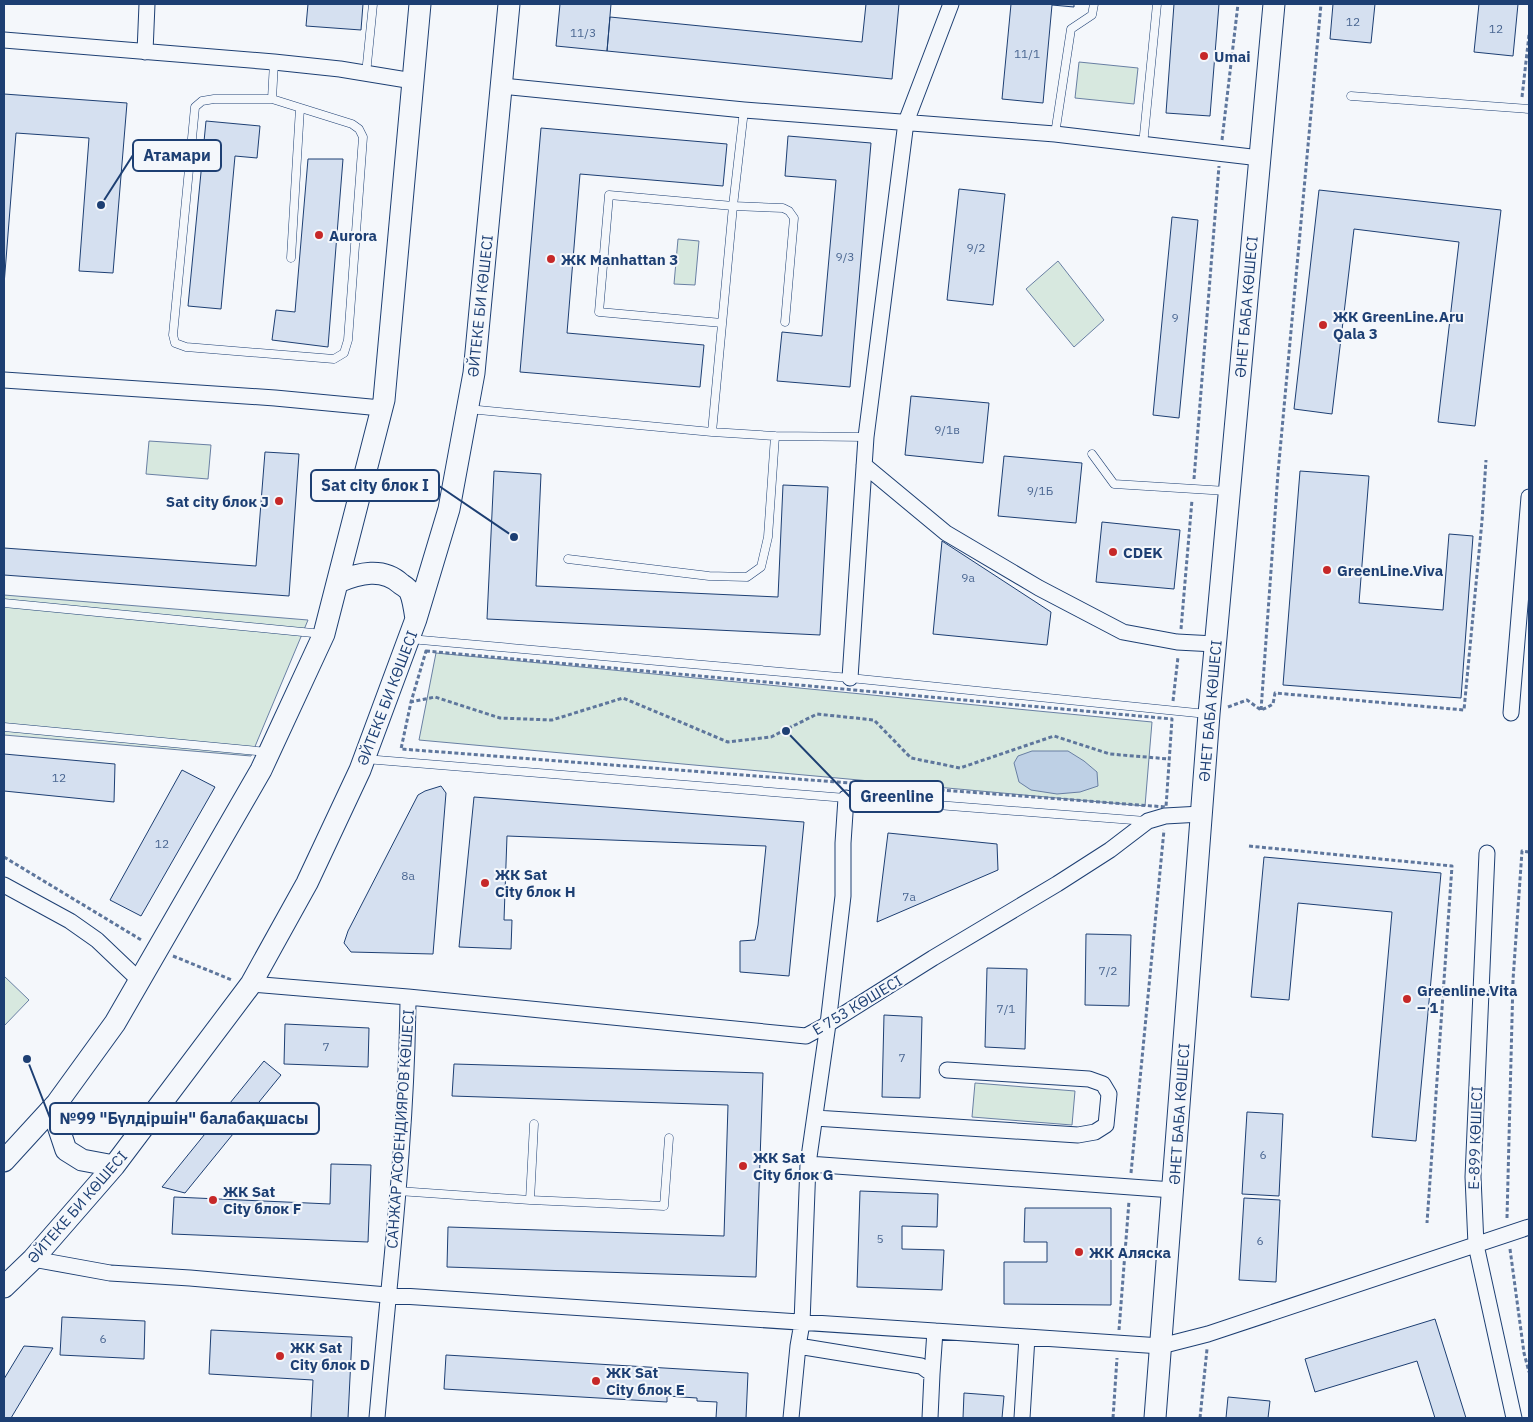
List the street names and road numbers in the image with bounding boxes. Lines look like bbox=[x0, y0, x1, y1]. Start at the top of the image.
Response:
street label: ӘЙТЕКЕ БИ КӨШЕСІ bbox=[463, 234, 497, 378]
street label: ӘНЕТ БАБА КӨШЕСІ bbox=[1230, 235, 1262, 379]
street label: ӘЙТЕКЕ БИ КӨШЕСІ bbox=[353, 628, 421, 768]
street label: ӘНЕТ БАБА КӨШЕСІ bbox=[1194, 639, 1226, 783]
street label: Е 753 КӨШЕСІ bbox=[809, 971, 905, 1039]
street label: САНЖАР АСФЕНДИЯРОВ КӨШЕСІ bbox=[382, 1009, 418, 1249]
street label: ӘНЕТ БАБА КӨШЕСІ bbox=[1165, 1042, 1193, 1186]
street label: Е-899 КӨШЕСІ bbox=[1464, 1086, 1486, 1190]
street label: ӘЙТЕКЕ БИ КӨШЕСІ bbox=[23, 1147, 131, 1267]

